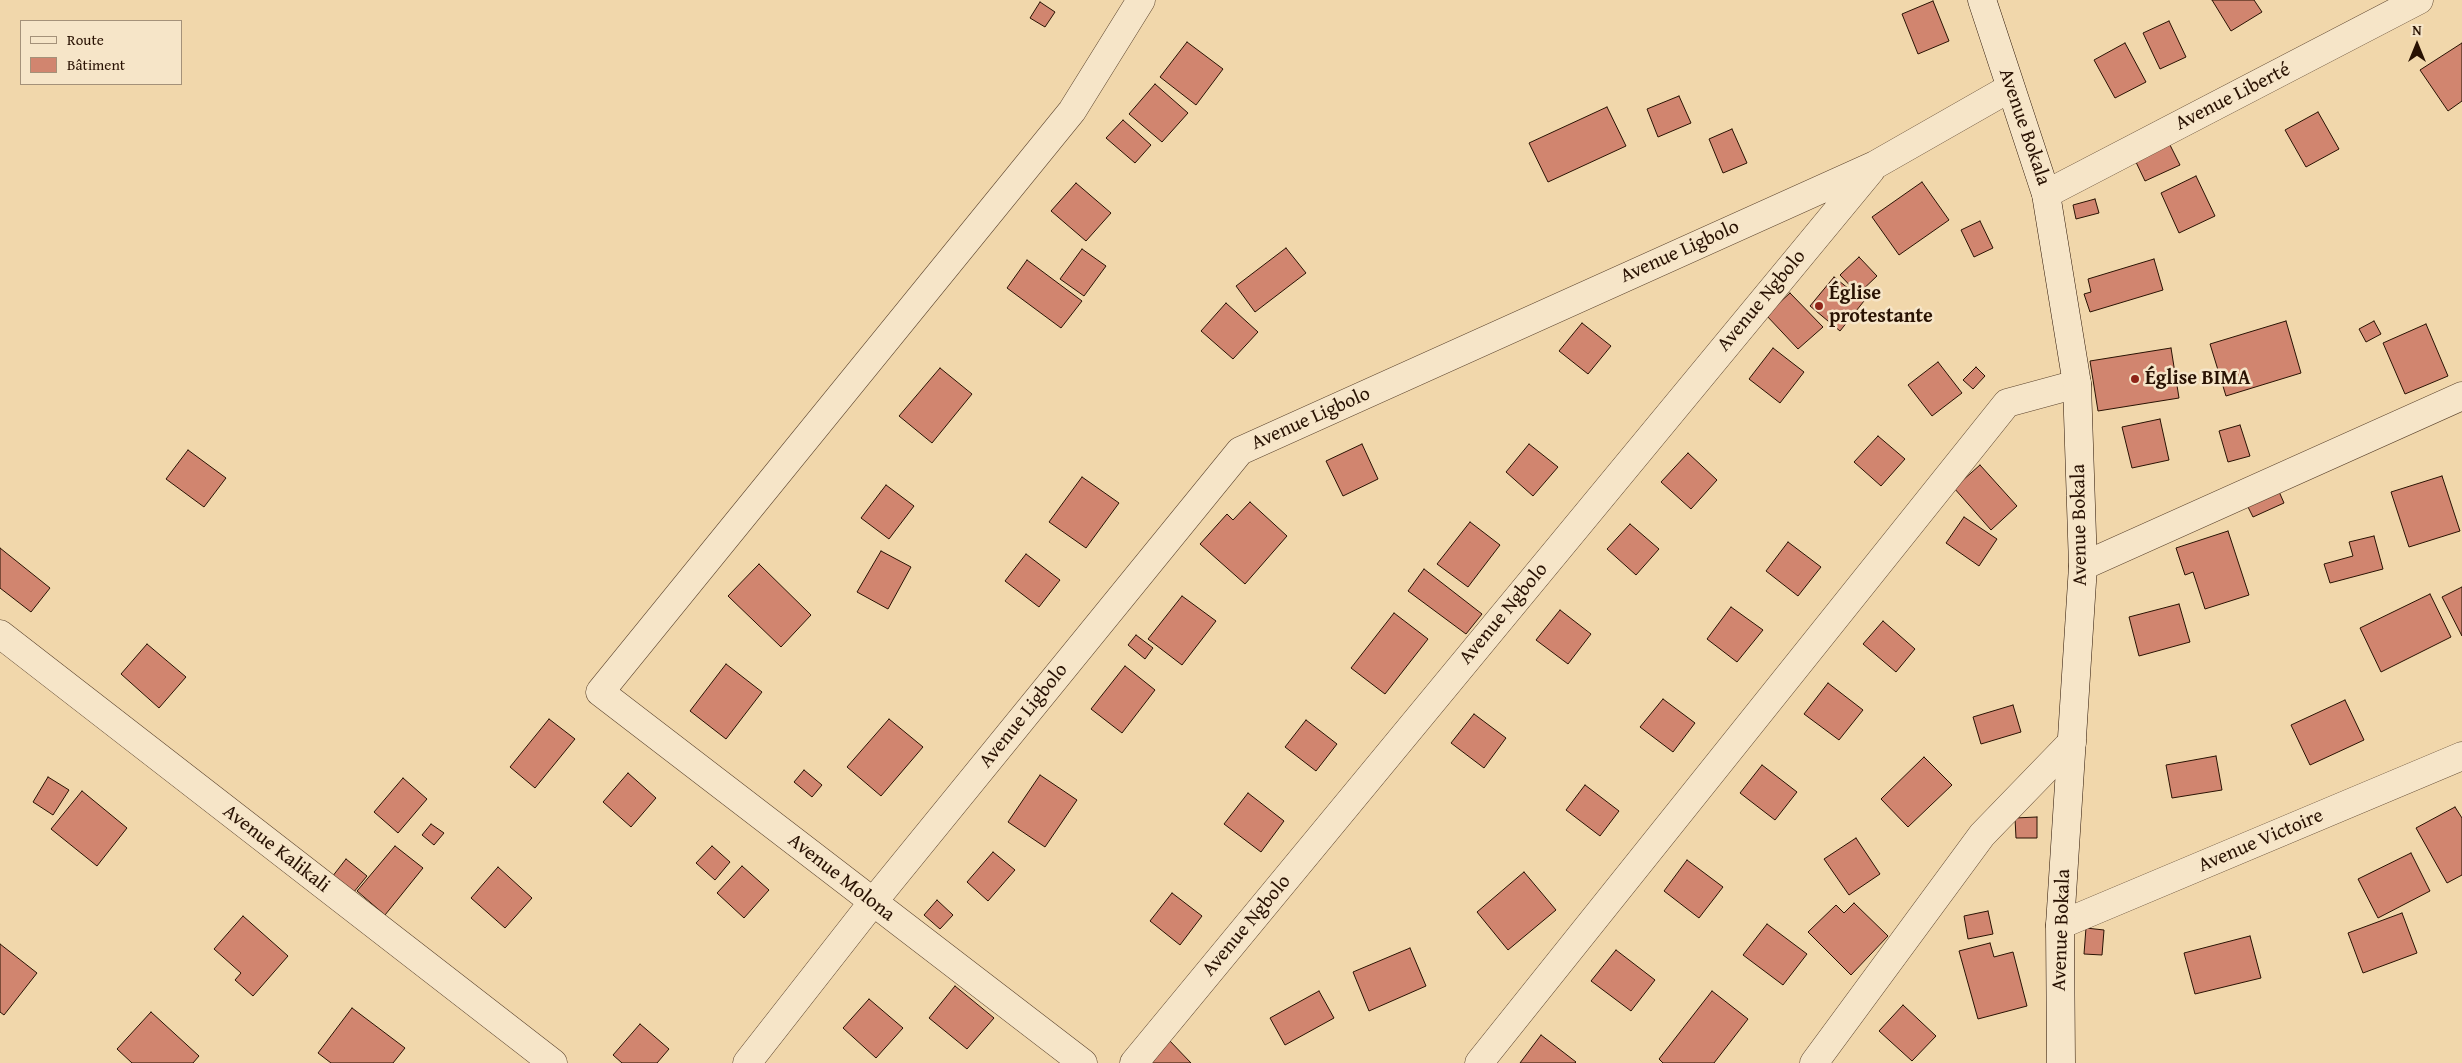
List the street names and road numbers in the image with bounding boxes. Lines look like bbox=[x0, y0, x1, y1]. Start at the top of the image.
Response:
street label: Avenue Liberté bbox=[2172, 58, 2294, 136]
street label: Avenue Bokala bbox=[1993, 65, 2055, 189]
street label: Avenue Ligbolo bbox=[1617, 215, 1743, 289]
street label: Avenue Ngbolo bbox=[1713, 245, 1811, 357]
street label: Avenue Ligbolo bbox=[1248, 382, 1374, 456]
street label: Avenue Bokala bbox=[2067, 464, 2093, 586]
street label: Avenue Ngbolo bbox=[1455, 558, 1553, 670]
street label: Avenue Ligbolo bbox=[975, 659, 1073, 773]
street label: Avenue Kalikali bbox=[218, 800, 334, 898]
street label: Avenue Victoire bbox=[2195, 804, 2327, 878]
street label: Avenue Molona bbox=[783, 829, 899, 927]
street label: Avenue Bokala bbox=[2048, 869, 2076, 991]
street label: Avenue Ngbolo bbox=[1198, 870, 1296, 982]

